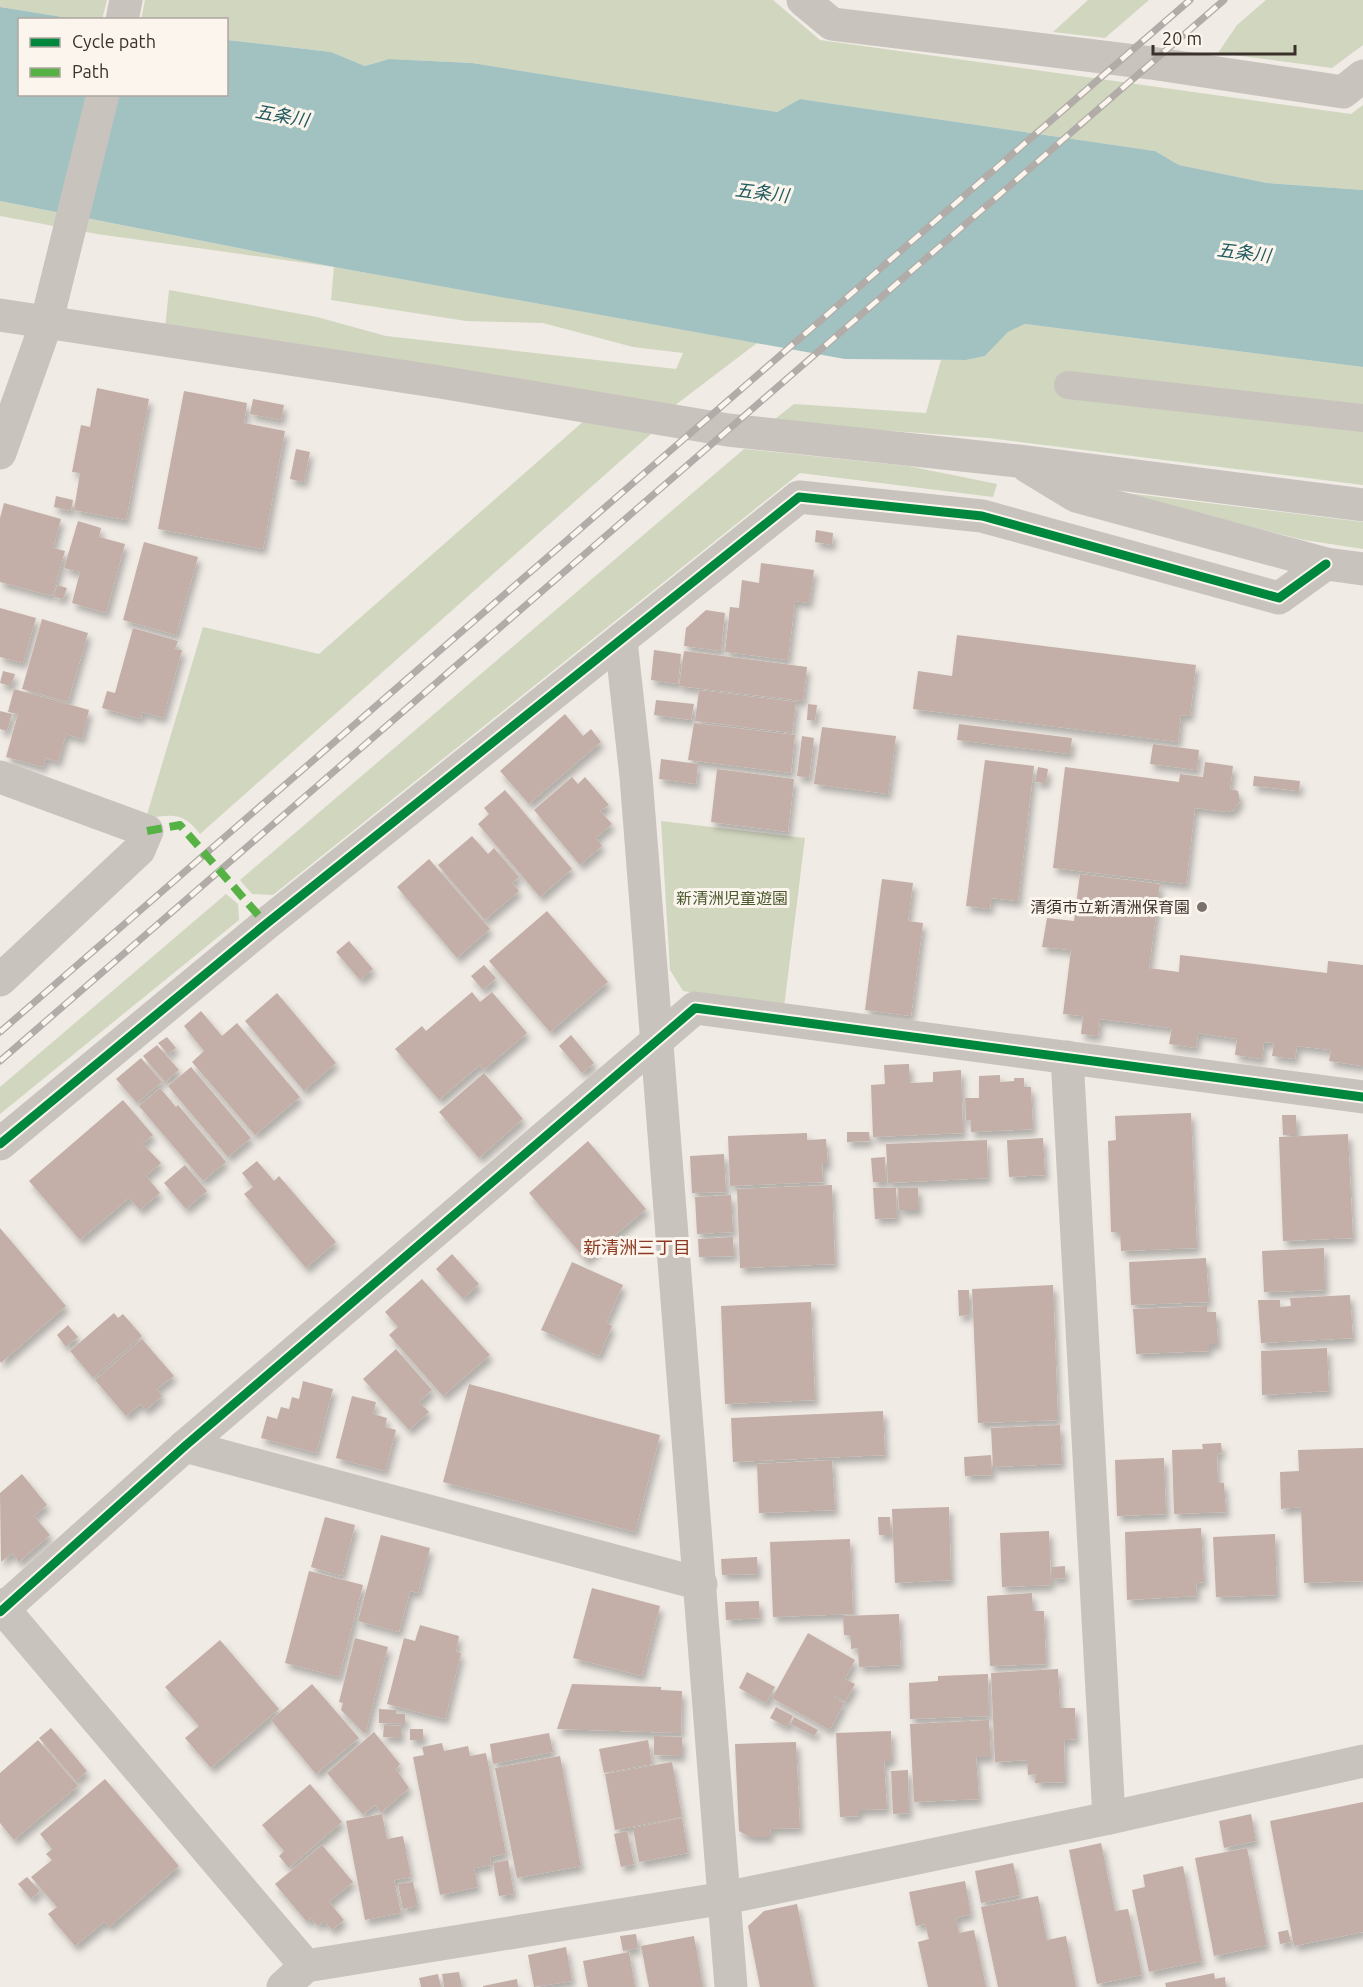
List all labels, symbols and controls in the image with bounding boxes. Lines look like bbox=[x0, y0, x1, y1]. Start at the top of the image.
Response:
legend bbox=[18, 18, 228, 96]
scale bar bbox=[1153, 18, 1296, 56]
text: 20 m bbox=[1162, 28, 1202, 48]
text: Cycle path bbox=[72, 31, 156, 51]
text: Path bbox=[72, 61, 109, 81]
water label: 五条川 bbox=[254, 100, 312, 130]
water label: 五条川 bbox=[734, 179, 792, 205]
water label: 五条川 bbox=[1216, 239, 1274, 265]
park label: 新清洲児童遊園 bbox=[676, 889, 788, 907]
place label: 清須市立新清洲保育園 bbox=[1030, 898, 1190, 916]
marker: 清須市立新清洲保育園 bbox=[1195, 900, 1209, 914]
district label: 新清洲三丁目 bbox=[583, 1237, 691, 1257]

